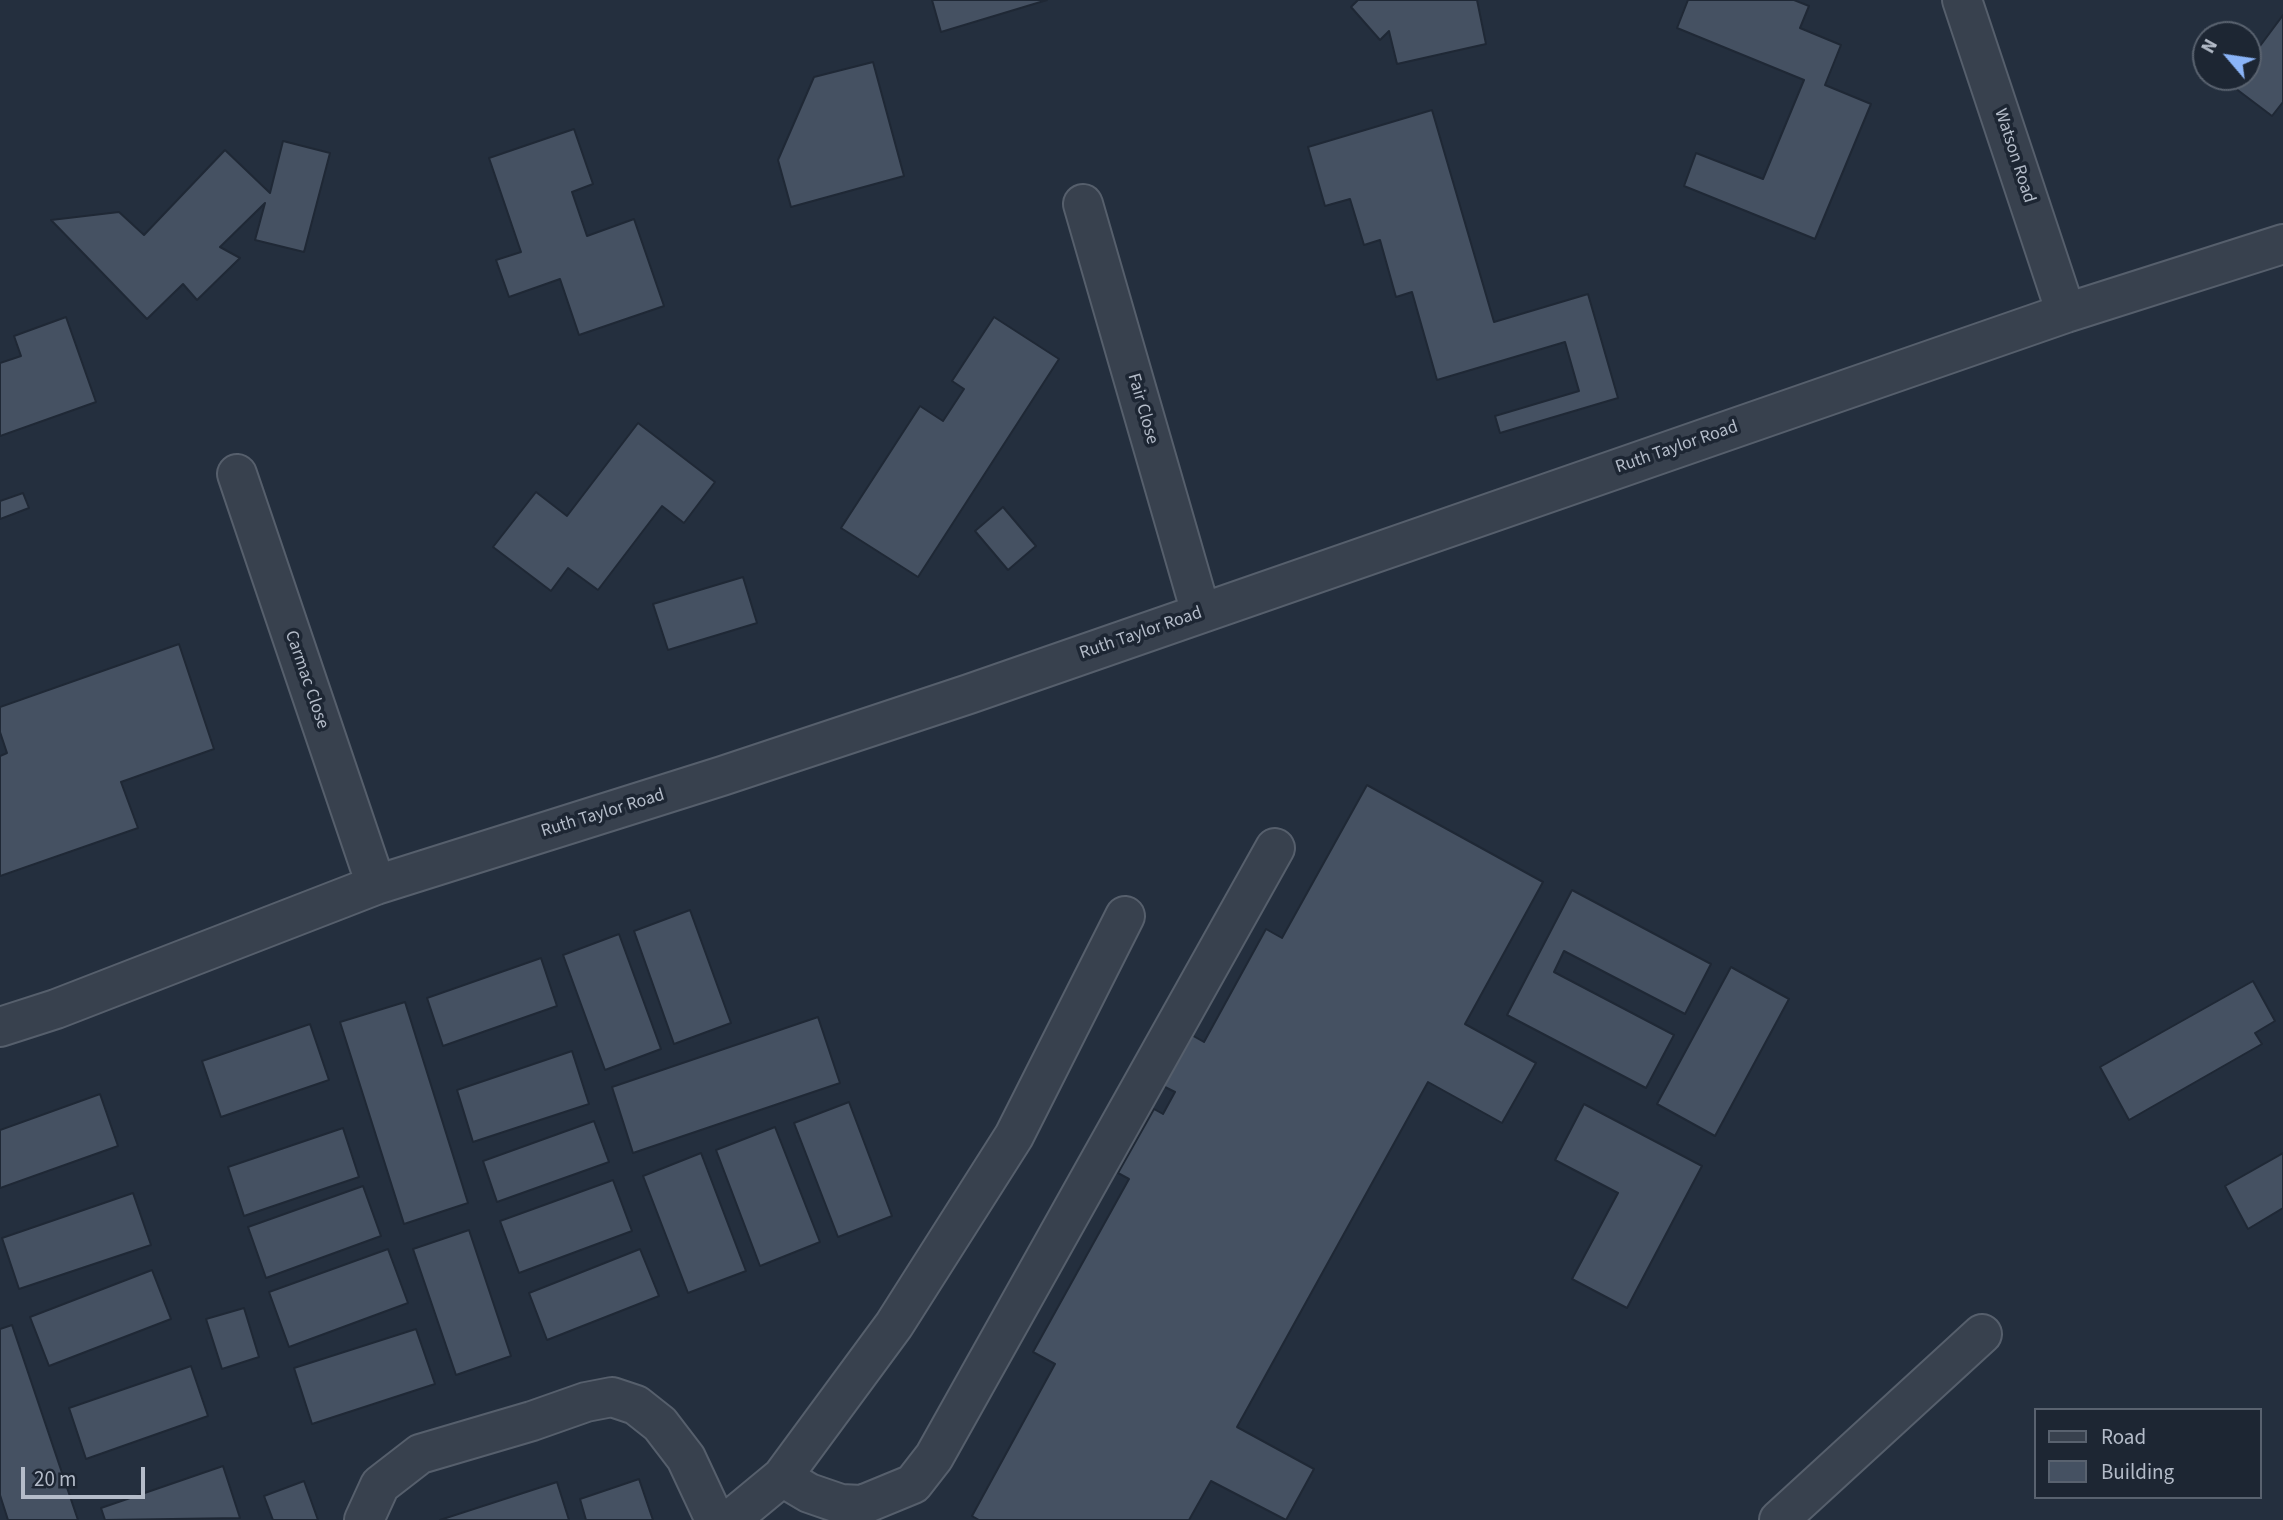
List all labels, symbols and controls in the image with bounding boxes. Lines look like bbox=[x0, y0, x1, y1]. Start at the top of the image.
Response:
north arrow bbox=[2192, 21, 2262, 91]
text: N bbox=[2195, 34, 2225, 59]
street label: Watson Road bbox=[1989, 106, 2039, 206]
street label: Fair Close bbox=[1122, 371, 1162, 447]
street label: Ruth Taylor Road bbox=[1613, 417, 1741, 479]
street label: Ruth Taylor Road bbox=[1077, 603, 1205, 665]
street label: Carmac Close bbox=[279, 628, 333, 732]
street label: Ruth Taylor Road bbox=[539, 785, 667, 843]
legend bbox=[2035, 1408, 2262, 1499]
text: Road bbox=[2101, 1422, 2146, 1452]
scale bar bbox=[24, 1454, 149, 1498]
text: Building bbox=[2101, 1457, 2174, 1487]
text: 20 m bbox=[34, 1464, 76, 1494]

